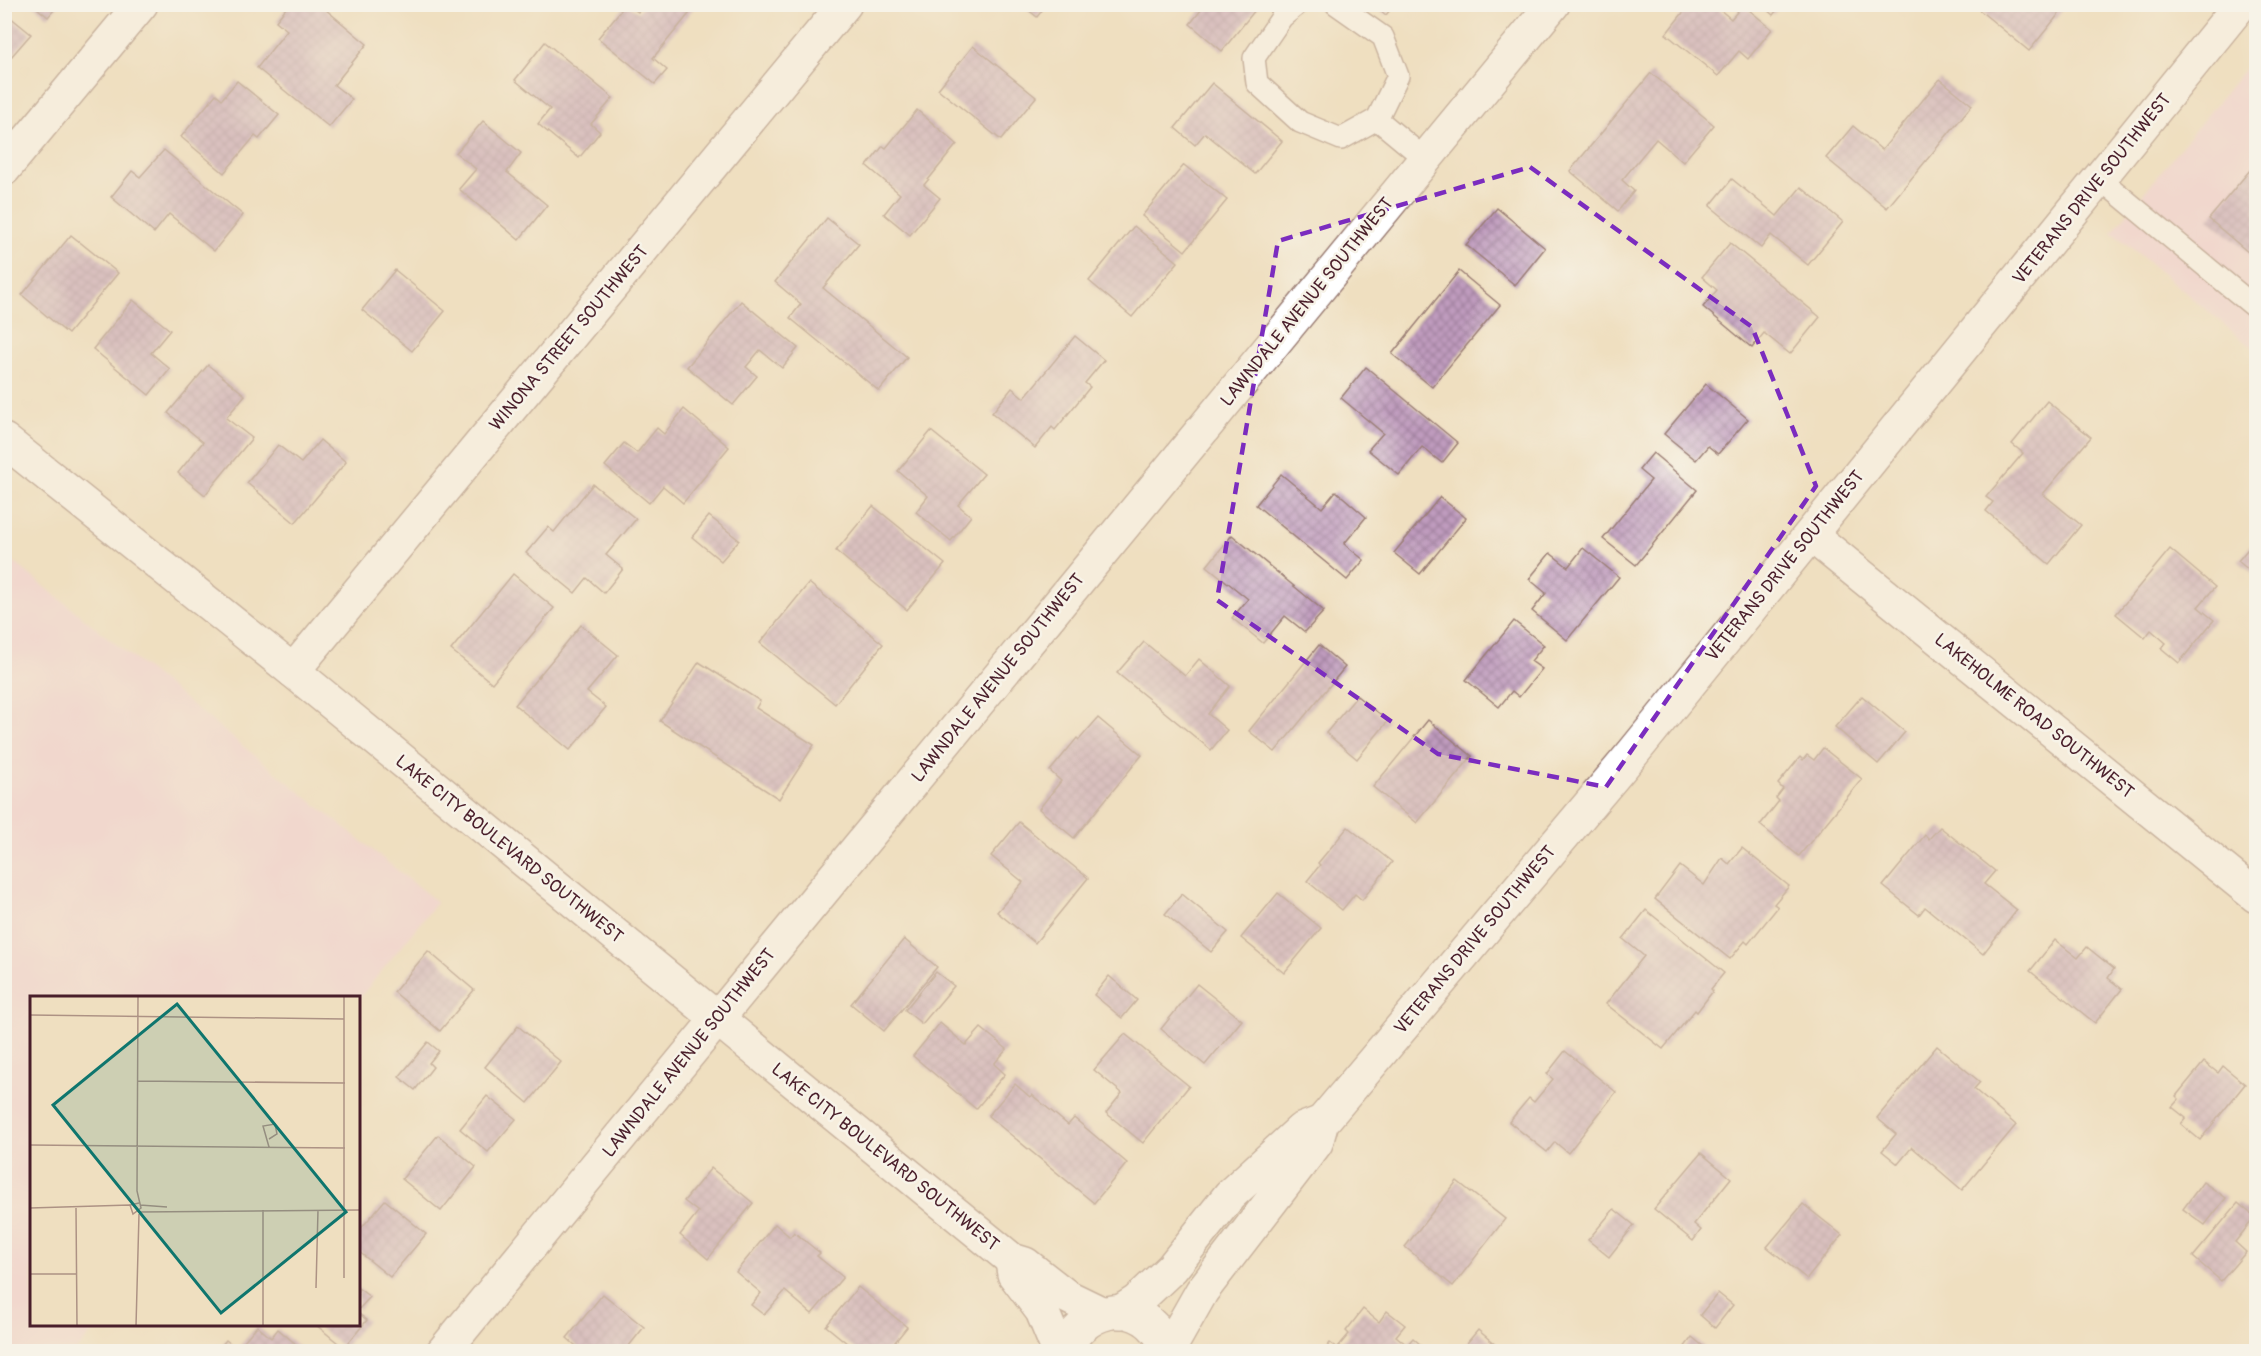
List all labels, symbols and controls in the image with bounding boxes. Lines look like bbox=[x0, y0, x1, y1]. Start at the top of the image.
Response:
street label: VETERANS DRIVE SOUTHWEST bbox=[2008, 89, 2176, 289]
street label: LAWNDALE AVENUE SOUTHWEST bbox=[1216, 193, 1398, 411]
street label: WINONA STREET SOUTHWEST bbox=[484, 240, 654, 436]
street label: VETERANS DRIVE SOUTHWEST bbox=[1701, 466, 1869, 666]
street label: LAWNDALE AVENUE SOUTHWEST bbox=[907, 569, 1089, 787]
street label: LAKEHOLME ROAD SOUTHWEST bbox=[1929, 628, 2139, 804]
street label: LAKE CITY BOULEVARD SOUTHWEST bbox=[390, 750, 628, 948]
street label: VETERANS DRIVE SOUTHWEST bbox=[1389, 841, 1561, 1039]
street label: LAWNDALE AVENUE SOUTHWEST bbox=[598, 944, 780, 1162]
inset map bbox=[30, 996, 360, 1326]
street label: LAKE CITY BOULEVARD SOUTHWEST bbox=[766, 1058, 1004, 1256]

